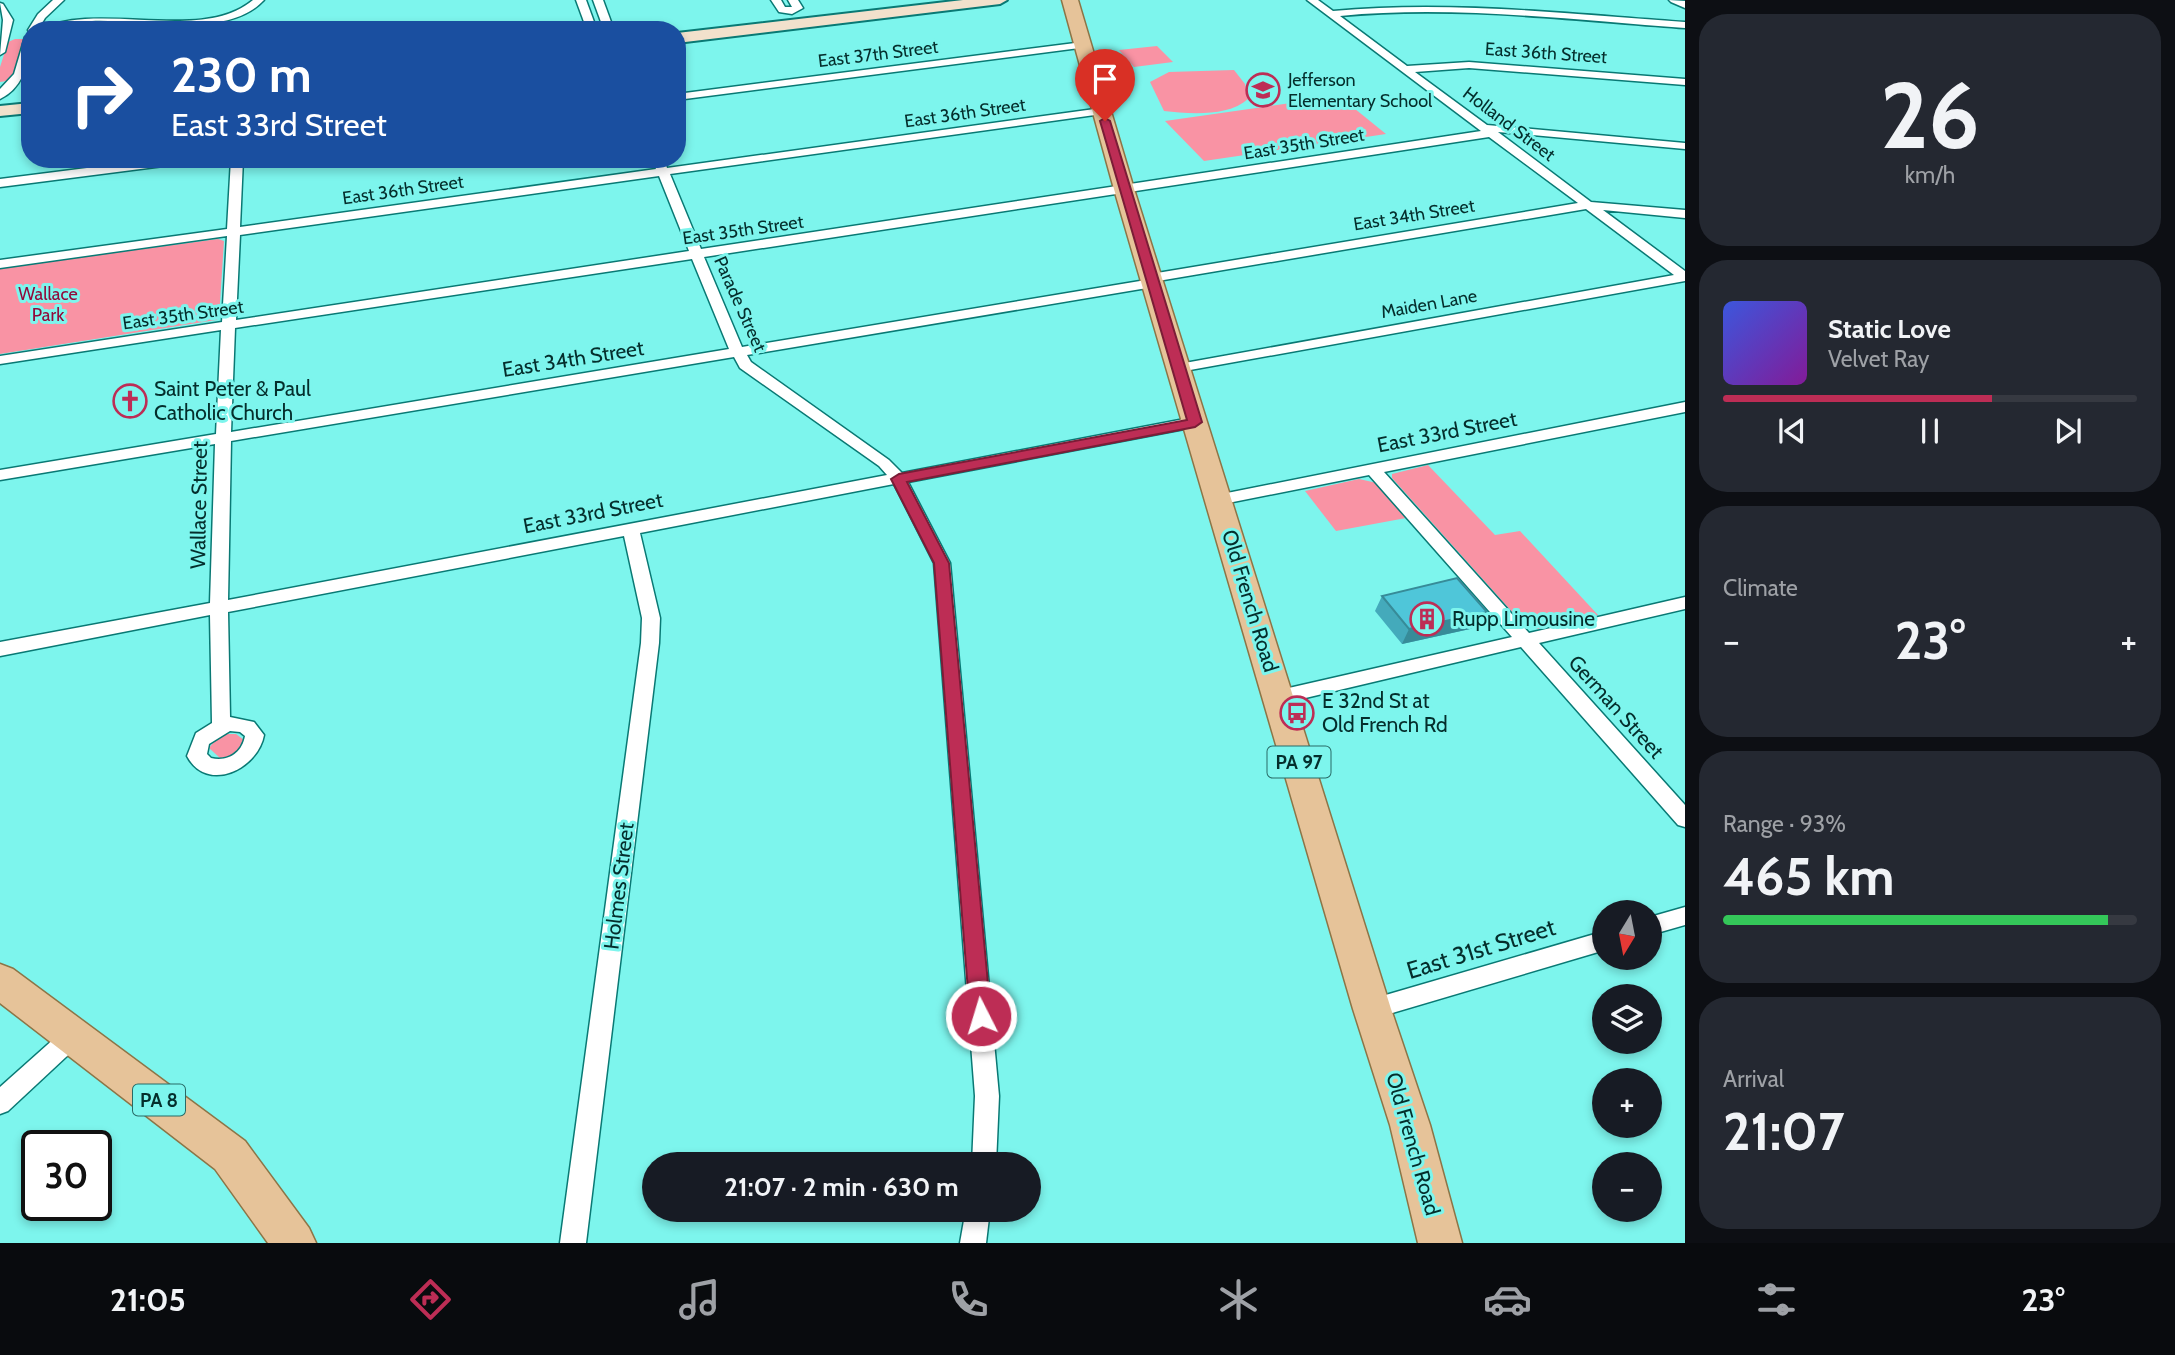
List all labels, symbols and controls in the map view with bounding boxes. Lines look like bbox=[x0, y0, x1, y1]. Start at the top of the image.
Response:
street label: East 37th Street bbox=[817, 36, 939, 72]
street label: East 36th Street bbox=[1484, 38, 1608, 68]
text: 230 m bbox=[171, 45, 312, 104]
icon: right bbox=[56, 49, 147, 140]
pin bbox=[1075, 49, 1135, 121]
icon: arrive bbox=[1086, 60, 1124, 98]
text: 26 bbox=[1880, 60, 1980, 171]
place label: Jefferson Elementary School bbox=[1287, 69, 1433, 112]
school or university icon: Jefferson Elementary School bbox=[1244, 71, 1282, 109]
street label: Holland Street bbox=[1459, 82, 1559, 166]
street label: East 36th Street bbox=[903, 94, 1027, 132]
text: East 33rd Street bbox=[171, 105, 387, 144]
street label: East 35th Street bbox=[1242, 124, 1366, 164]
text: km/h bbox=[1905, 161, 1955, 189]
street label: East 36th Street bbox=[341, 171, 465, 209]
street label: East 34th Street bbox=[1352, 195, 1476, 235]
street label: East 35th Street bbox=[681, 211, 805, 249]
street label: Parade Street bbox=[709, 253, 771, 355]
park label: Wallace Park bbox=[18, 283, 78, 326]
street label: Maiden Lane bbox=[1379, 285, 1479, 323]
street label: East 35th Street bbox=[121, 296, 245, 334]
text: Static Love bbox=[1828, 313, 1951, 345]
street label: East 34th Street bbox=[500, 335, 645, 382]
text: Velvet Ray bbox=[1828, 345, 1929, 373]
place label: Saint Peter & Paul Catholic Church bbox=[154, 376, 311, 425]
church icon: Saint Peter & Paul Catholic Church bbox=[111, 382, 149, 420]
street label: East 33rd Street bbox=[1375, 406, 1519, 457]
icon: previous bbox=[1773, 412, 1811, 450]
icon: pause bbox=[1911, 412, 1949, 450]
icon: next bbox=[2049, 412, 2087, 450]
street label: Wallace Street bbox=[185, 441, 212, 569]
street label: East 33rd Street bbox=[521, 487, 665, 538]
street label: Old French Road bbox=[1217, 527, 1284, 675]
text: Climate bbox=[1723, 574, 1798, 602]
building icon: Rupp Limousine bbox=[1408, 600, 1446, 638]
place label: Rupp Limousine bbox=[1452, 606, 1595, 631]
text: 23° bbox=[1895, 609, 1965, 672]
text: − bbox=[1723, 617, 1740, 664]
text: + bbox=[2120, 617, 2137, 664]
street label: German Street bbox=[1563, 650, 1669, 763]
place label: E 32nd St at Old French Rd bbox=[1322, 688, 1448, 737]
bus stop icon: E 32nd St at Old French Rd bbox=[1278, 694, 1316, 732]
road number: PA 97 bbox=[1268, 747, 1330, 778]
text: Range · 93% bbox=[1723, 810, 1846, 838]
street label: Holmes Street bbox=[598, 821, 639, 951]
text: 465 km bbox=[1723, 845, 1895, 908]
north arrow bbox=[1592, 900, 1662, 970]
map controls bbox=[1592, 900, 1662, 1222]
street label: East 31st Street bbox=[1403, 912, 1559, 985]
position arrow bbox=[944, 979, 1018, 1053]
button: layers bbox=[1592, 984, 1662, 1054]
text: Arrival bbox=[1723, 1065, 1784, 1093]
button: + bbox=[1592, 1068, 1662, 1138]
street label: Old French Road bbox=[1381, 1070, 1446, 1218]
road number: PA 8 bbox=[133, 1084, 185, 1116]
text: 21:07 bbox=[1723, 1100, 1844, 1163]
speed limit sign: 30 bbox=[21, 1130, 112, 1221]
button: − bbox=[1592, 1152, 1662, 1222]
text: 21:07 · 2 min · 630 m bbox=[724, 1171, 959, 1203]
icon: directions bbox=[406, 1275, 455, 1324]
icon: music bbox=[675, 1275, 724, 1324]
icon: phone bbox=[944, 1275, 993, 1324]
icon: climate bbox=[1214, 1275, 1263, 1324]
icon: car bbox=[1483, 1275, 1532, 1324]
icon: filters bbox=[1752, 1275, 1801, 1324]
text: 21:05 bbox=[110, 1280, 186, 1319]
text: 23° bbox=[2021, 1280, 2065, 1319]

